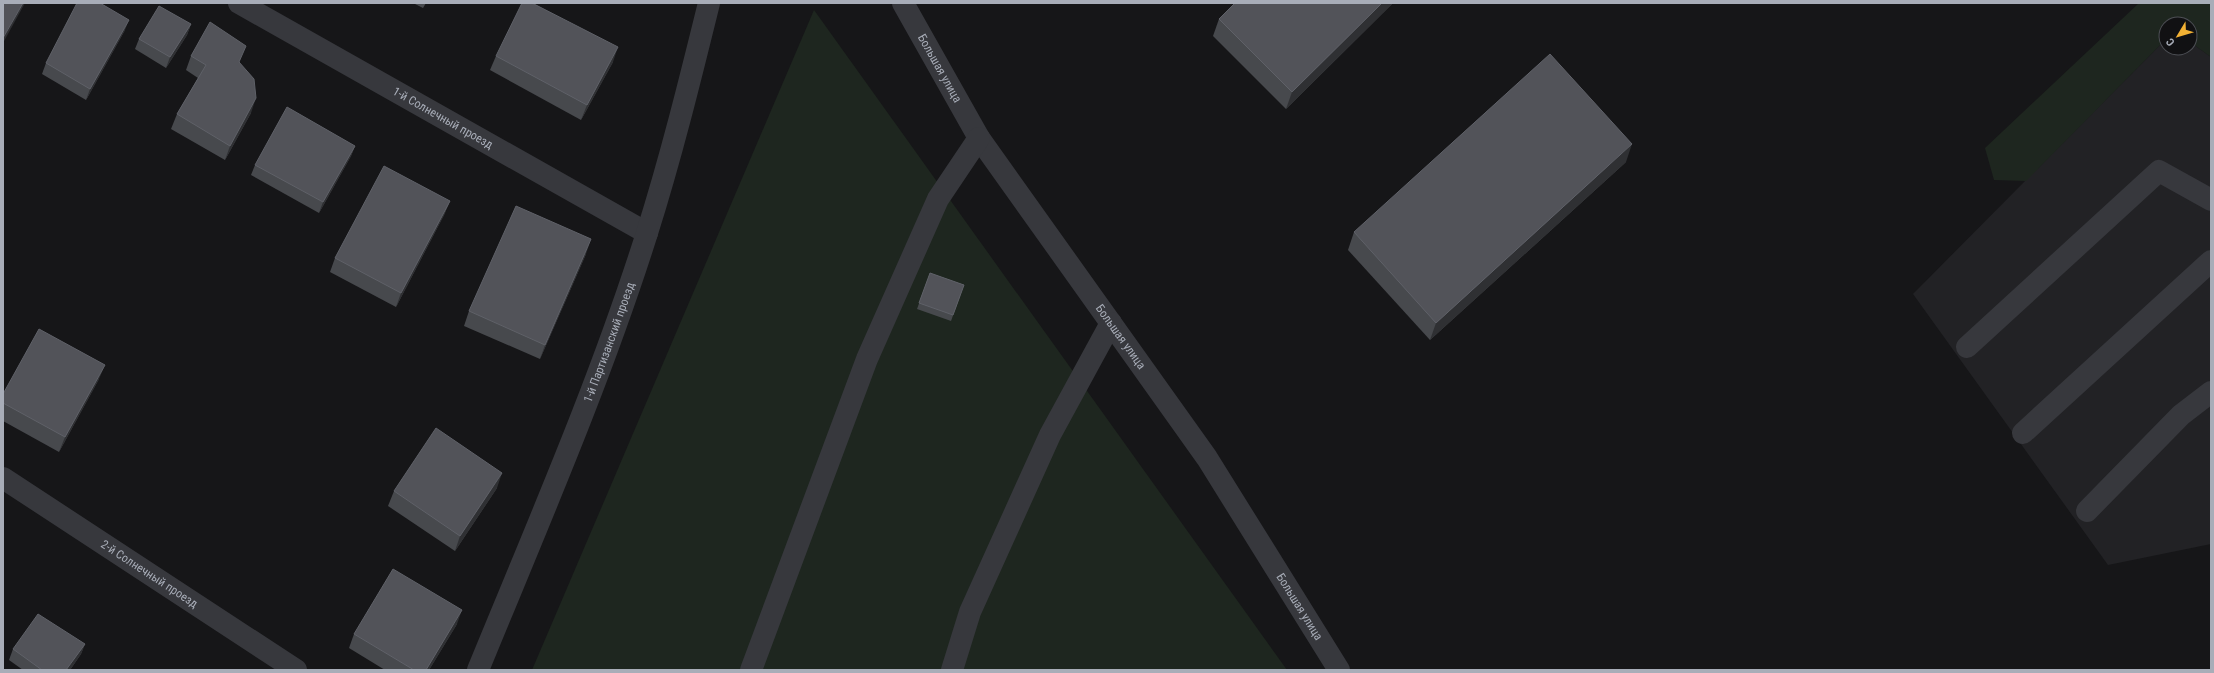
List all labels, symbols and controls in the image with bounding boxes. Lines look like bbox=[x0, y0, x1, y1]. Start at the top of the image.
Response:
north arrow bbox=[2158, 16, 2198, 56]
street label: Большая улица bbox=[915, 32, 965, 105]
text: С bbox=[2163, 35, 2178, 48]
street label: 1-й Солнечный проезд bbox=[390, 84, 496, 152]
street label: 1-й Партизанский проезд bbox=[581, 280, 638, 404]
street label: Большая улица bbox=[1093, 302, 1149, 372]
street label: 2-й Солнечный проезд bbox=[98, 537, 201, 611]
street label: Большая улица bbox=[1273, 571, 1326, 643]

